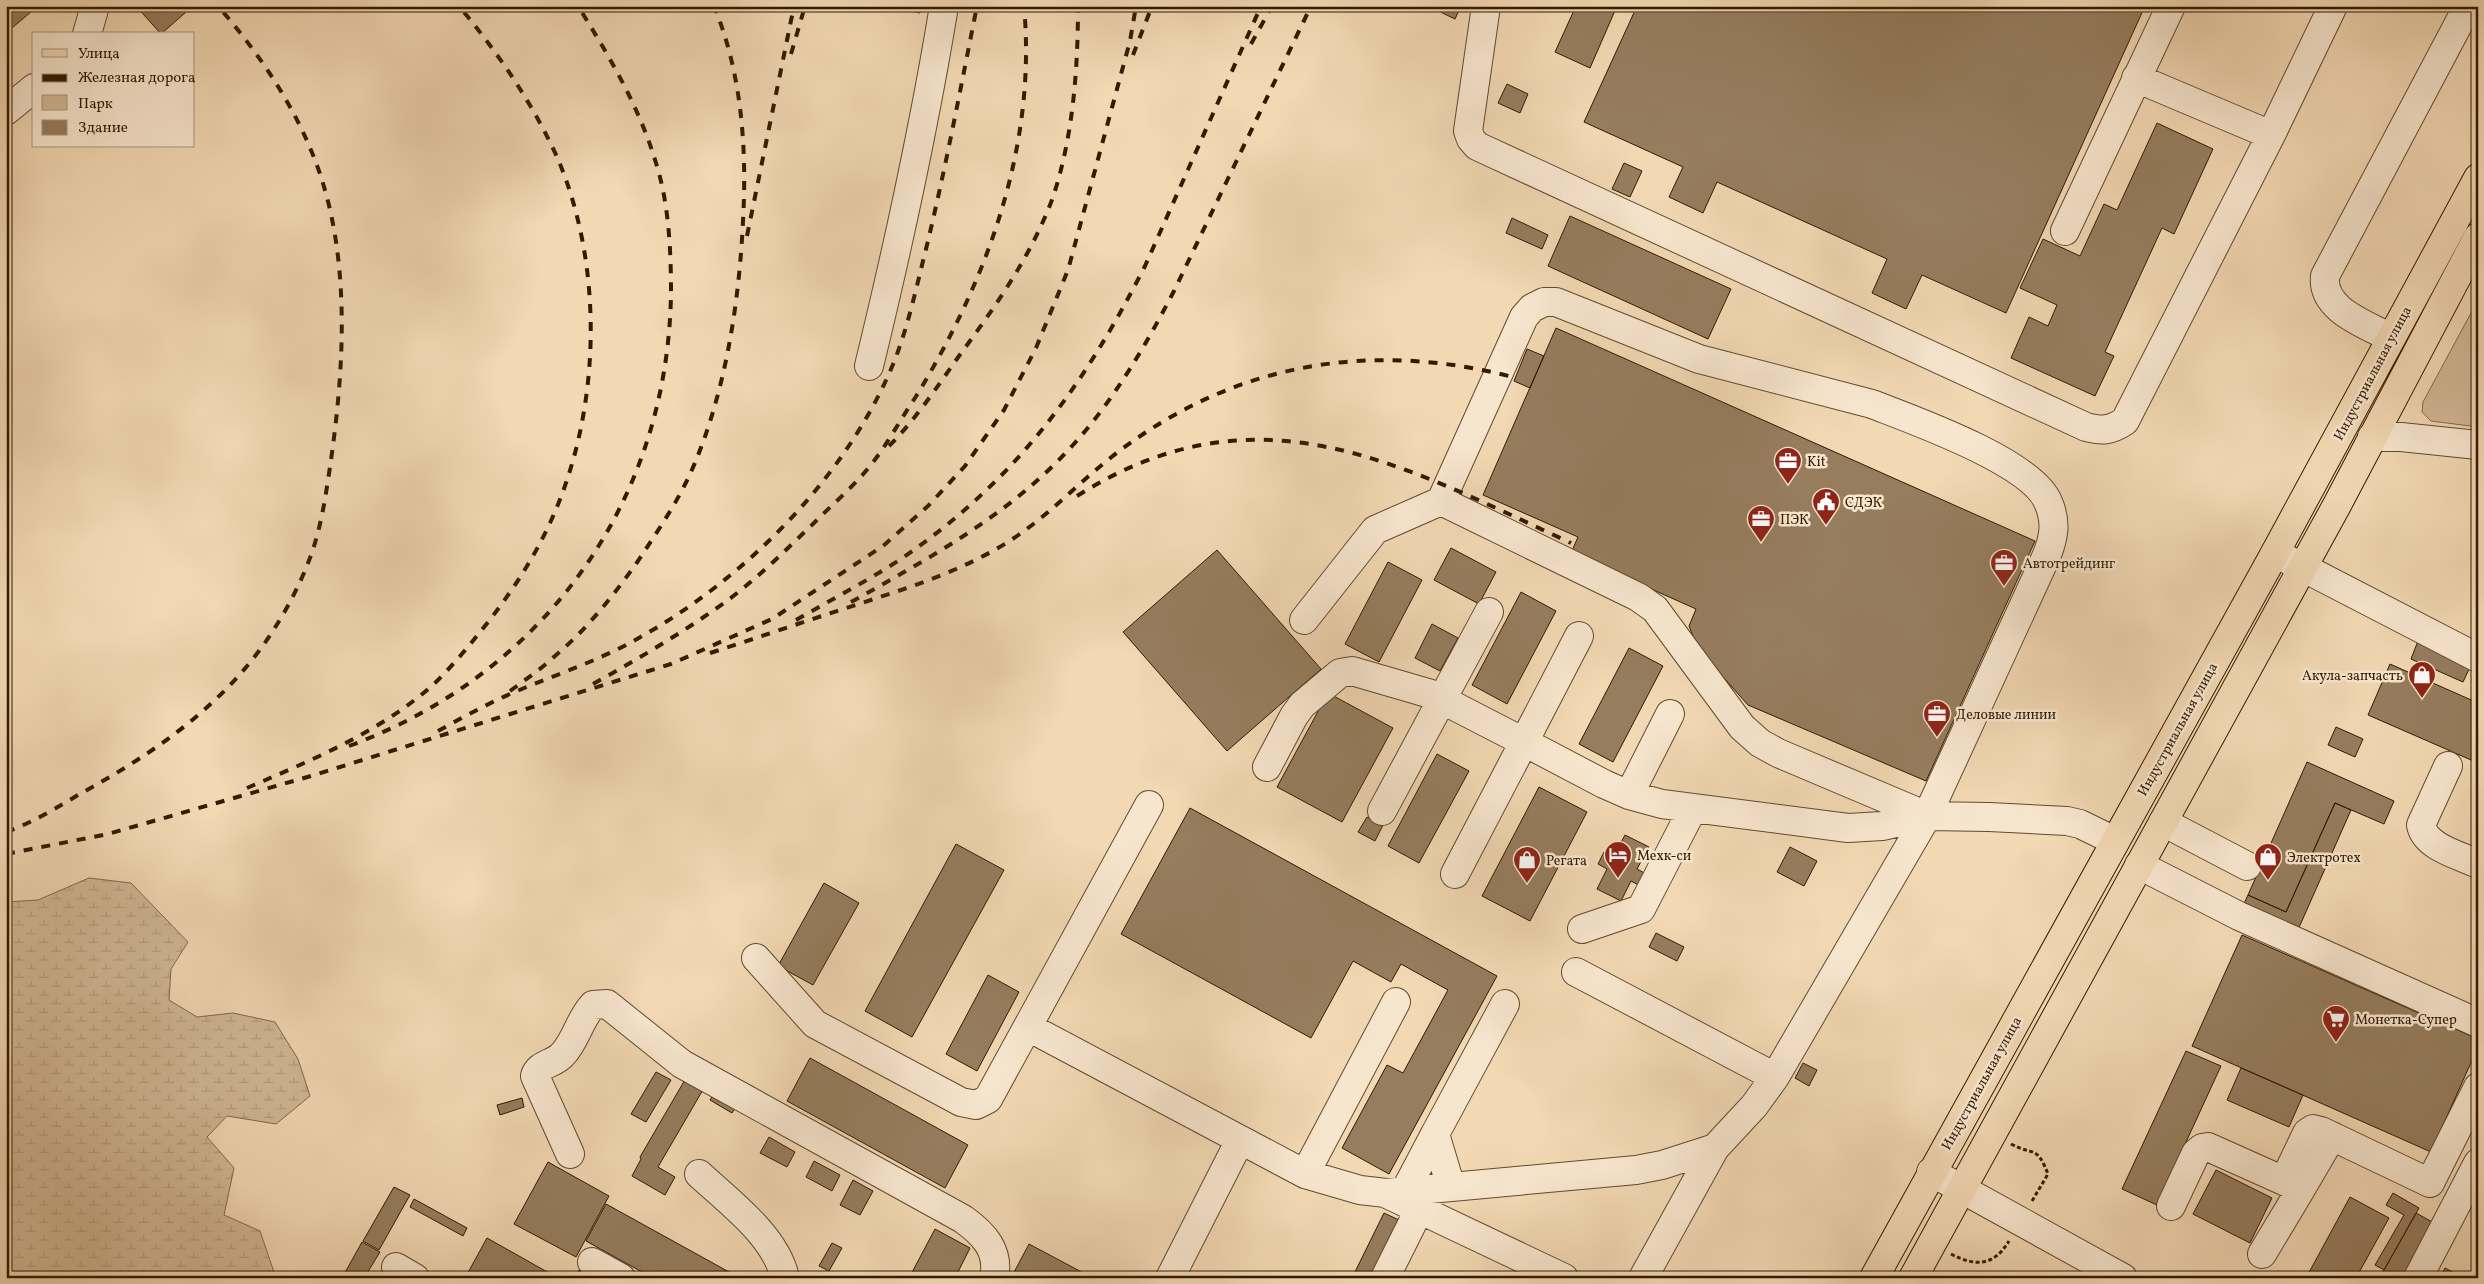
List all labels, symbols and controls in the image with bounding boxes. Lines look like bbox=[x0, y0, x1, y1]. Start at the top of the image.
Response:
legend bbox=[32, 32, 195, 148]
text: Улица bbox=[78, 44, 120, 65]
text: Железная дорога bbox=[78, 68, 195, 89]
text: Парк bbox=[78, 94, 113, 115]
text: Здание bbox=[78, 118, 128, 139]
street label: Индустриальная улица bbox=[2330, 303, 2417, 444]
office icon: Kit bbox=[1773, 446, 1803, 485]
place label: Kit bbox=[1807, 453, 1826, 472]
public building icon: СДЭК bbox=[1811, 487, 1841, 526]
place label: СДЭК bbox=[1845, 494, 1883, 513]
office icon: ПЭК bbox=[1746, 504, 1776, 543]
place label: ПЭК bbox=[1780, 511, 1809, 530]
office icon: Автотрейдинг bbox=[1989, 548, 2019, 587]
place label: Автотрейдинг bbox=[2023, 555, 2115, 574]
street label: Индустриальная улица bbox=[2134, 660, 2223, 800]
shop icon: Акула-запчасть bbox=[2407, 660, 2437, 699]
place label: Акула-запчасть bbox=[2302, 667, 2403, 686]
office icon: Деловые линии bbox=[1922, 699, 1952, 738]
place label: Деловые линии bbox=[1956, 706, 2057, 725]
hotel icon: Мехк-си bbox=[1603, 840, 1633, 879]
shop icon: Электротех bbox=[2253, 842, 2283, 881]
shop icon: Регата bbox=[1512, 845, 1542, 884]
place label: Мехк-си bbox=[1637, 847, 1692, 866]
place label: Электротех bbox=[2287, 849, 2361, 868]
place label: Регата bbox=[1546, 852, 1587, 871]
supermarket icon: Монетка-Супер bbox=[2321, 1004, 2351, 1043]
place label: Монетка-Супер bbox=[2355, 1011, 2457, 1030]
street label: Индустриальная улица bbox=[1938, 1014, 2027, 1154]

